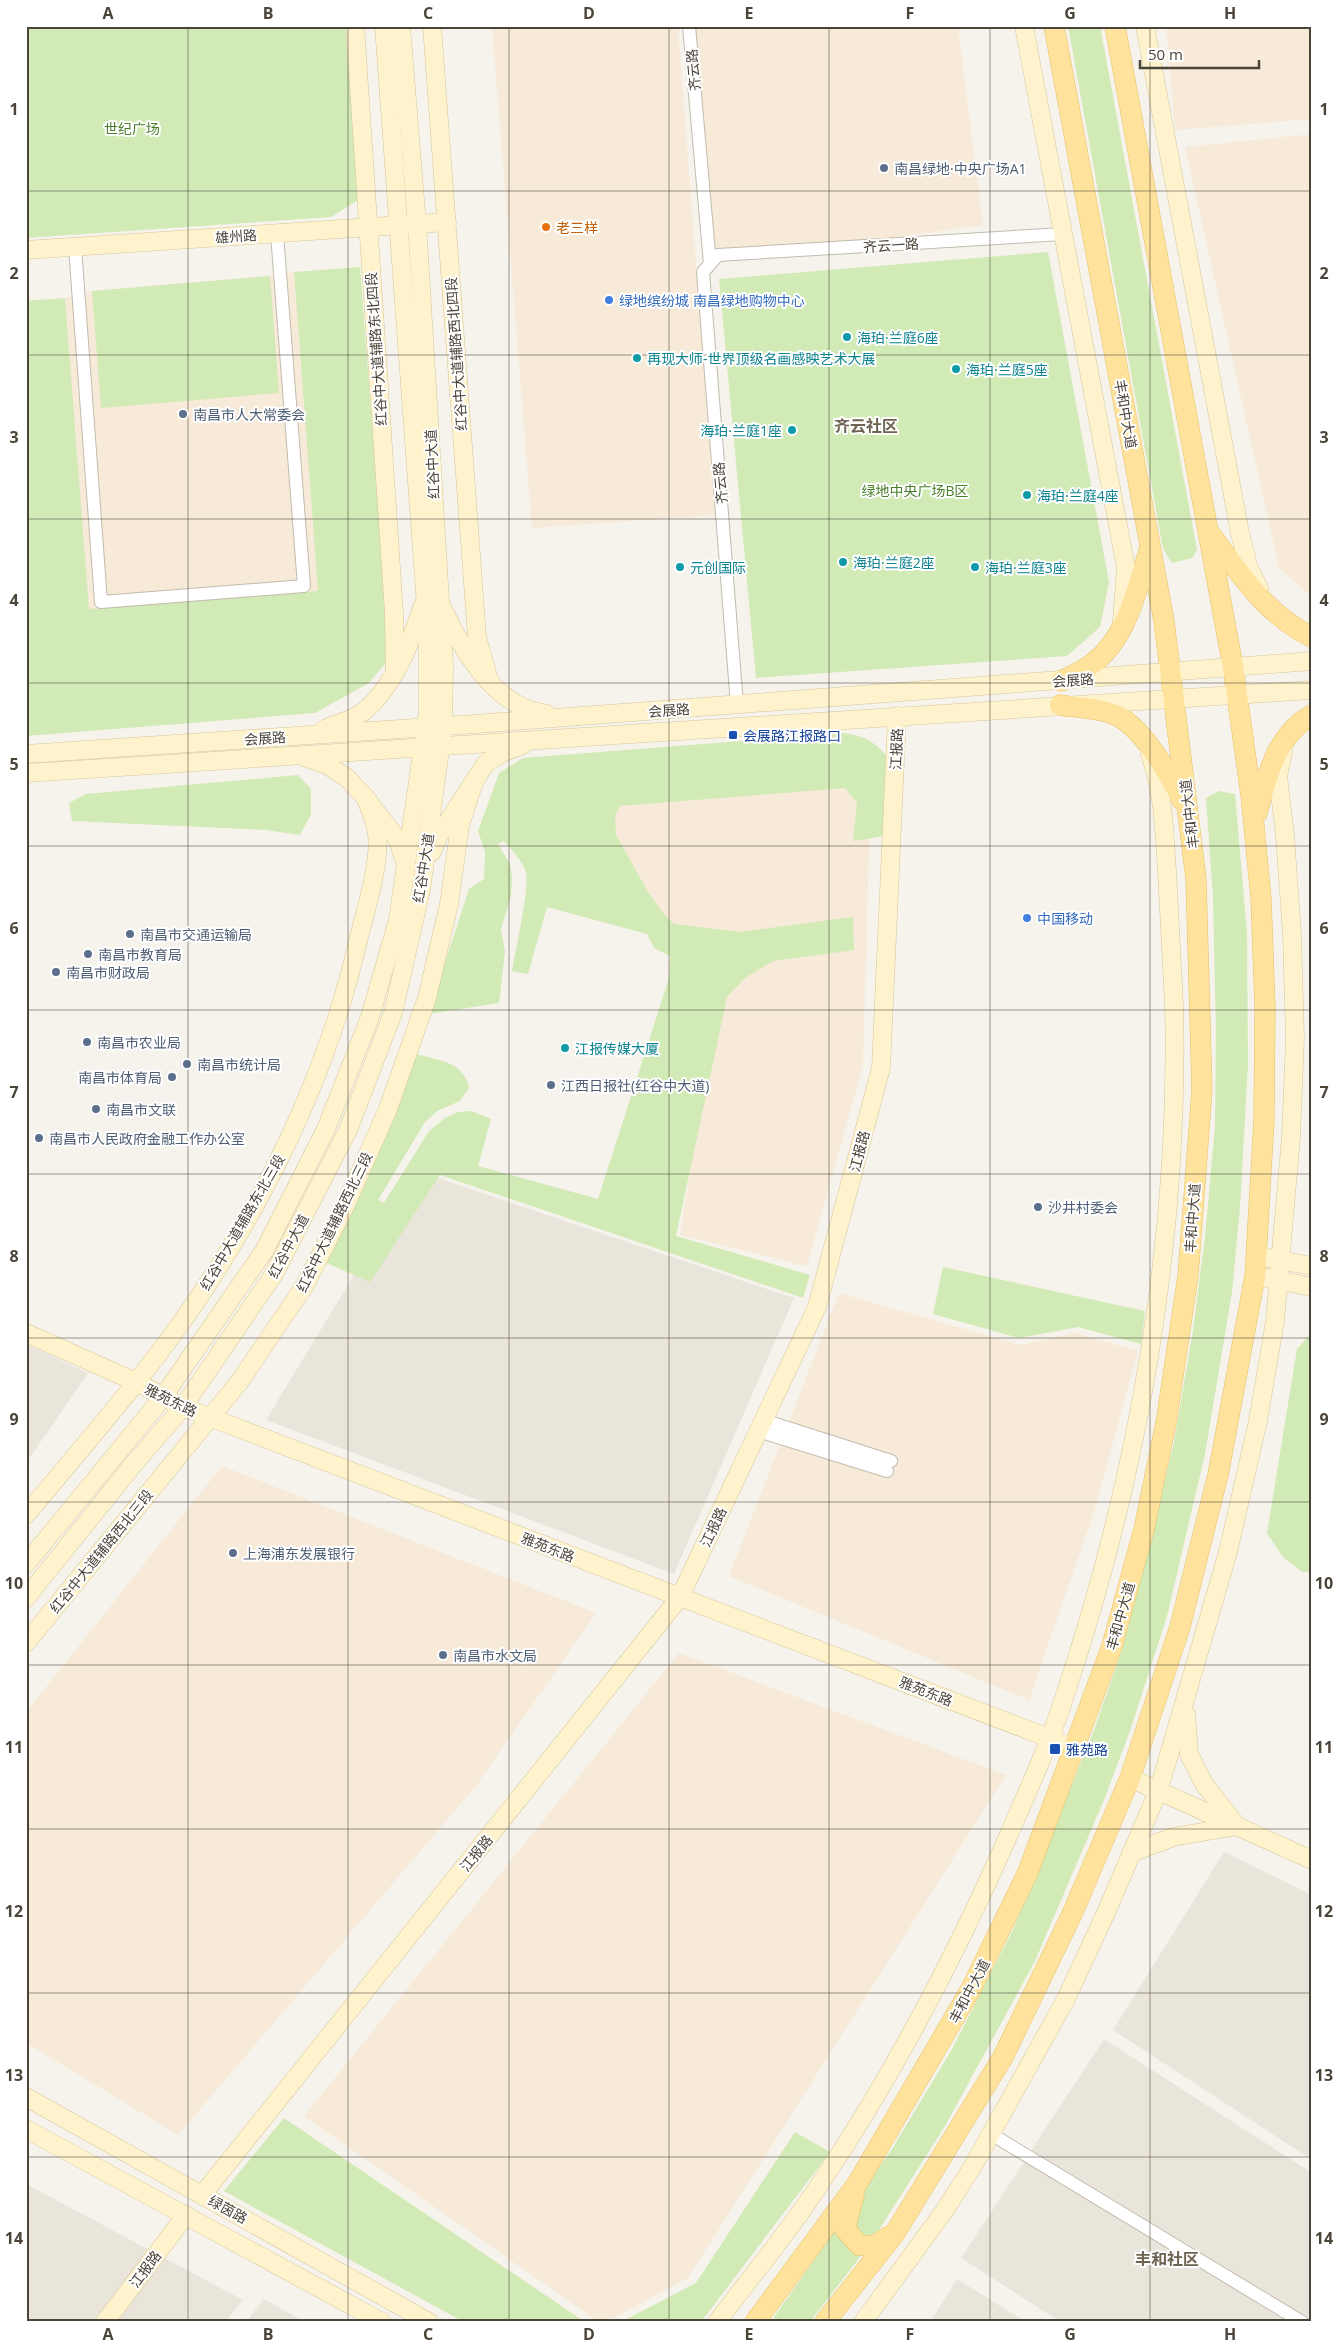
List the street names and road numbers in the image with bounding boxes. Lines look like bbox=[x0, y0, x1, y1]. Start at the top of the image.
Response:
street label: 齐云路 bbox=[682, 48, 704, 92]
street label: 雄州路 bbox=[214, 225, 258, 247]
street label: 齐云一路 bbox=[862, 234, 920, 256]
street label: 红谷中大道辅路东北四段 bbox=[361, 272, 391, 426]
street label: 红谷中大道辅路西北四段 bbox=[441, 277, 471, 431]
street label: 丰和中大道 bbox=[1111, 378, 1141, 450]
street label: 红谷中大道 bbox=[421, 429, 443, 499]
street label: 齐云路 bbox=[709, 461, 731, 505]
street label: 会展路 bbox=[1051, 669, 1095, 691]
street label: 会展路 bbox=[647, 699, 691, 721]
street label: 会展路 bbox=[243, 727, 287, 749]
street label: 江报路 bbox=[885, 728, 907, 770]
street label: 丰和中大道 bbox=[1175, 778, 1203, 850]
street label: 红谷中大道 bbox=[408, 832, 438, 904]
street label: 江报路 bbox=[844, 1128, 874, 1174]
street label: 红谷中大道辅路西北三段 bbox=[292, 1149, 376, 1295]
street label: 红谷中大道辅路东北三段 bbox=[196, 1151, 288, 1293]
street label: 丰和中大道 bbox=[1180, 1182, 1204, 1254]
street label: 红谷中大道 bbox=[264, 1211, 312, 1281]
street label: 雅苑东路 bbox=[142, 1379, 200, 1421]
street label: 红谷中大道辅路西北三段 bbox=[45, 1485, 157, 1617]
street label: 江报路 bbox=[696, 1504, 730, 1550]
street label: 雅苑东路 bbox=[518, 1528, 578, 1566]
street label: 丰和中大道 bbox=[1101, 1580, 1139, 1652]
street label: 雅苑东路 bbox=[896, 1672, 956, 1710]
street label: 江报路 bbox=[455, 1831, 497, 1875]
street label: 丰和中大道 bbox=[944, 1956, 994, 2026]
street label: 绿茵路 bbox=[205, 2191, 251, 2227]
street label: 江报路 bbox=[125, 2247, 165, 2291]

